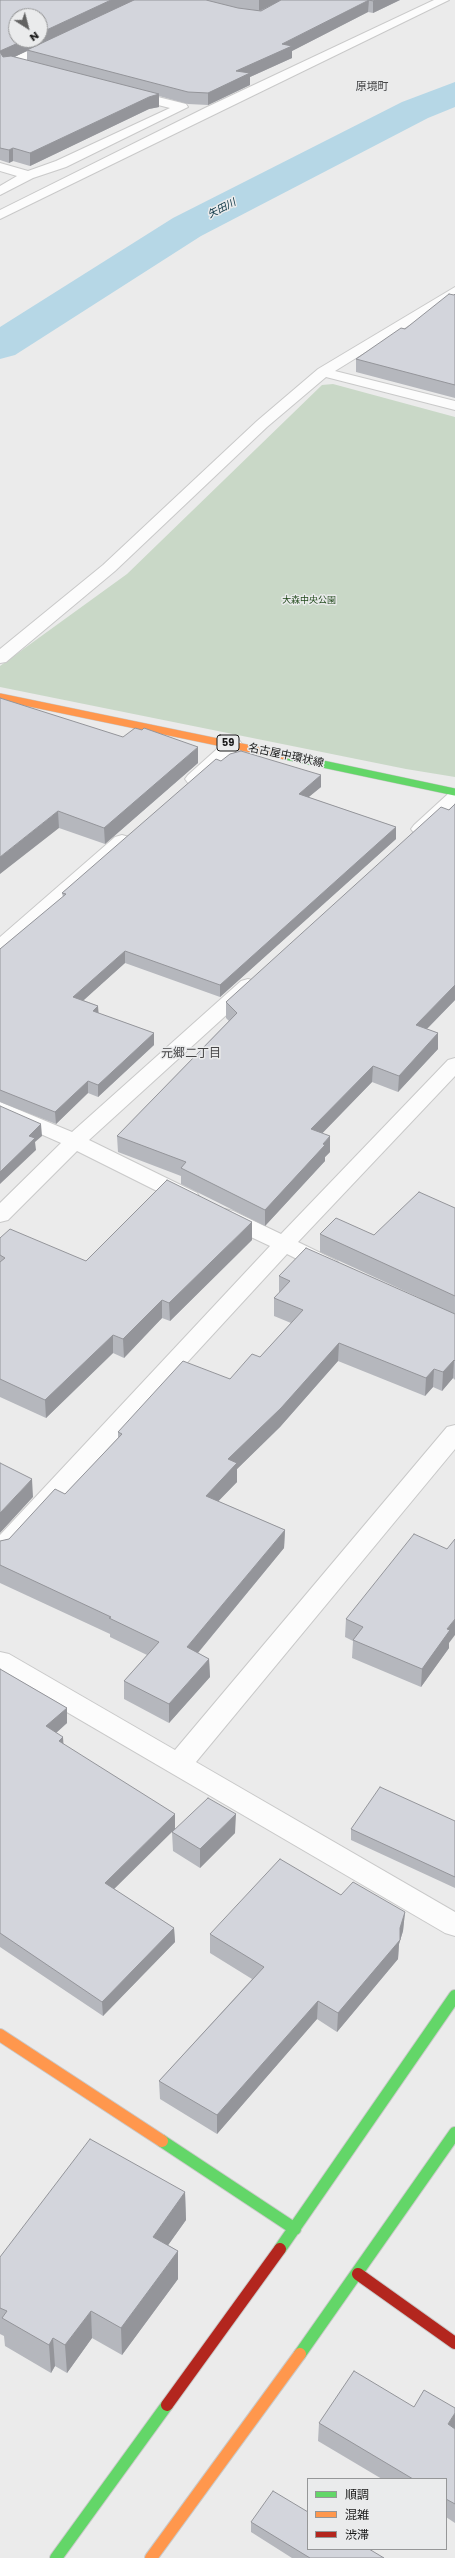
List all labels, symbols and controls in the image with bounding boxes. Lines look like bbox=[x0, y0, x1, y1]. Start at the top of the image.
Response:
north arrow bbox=[8, 8, 48, 48]
text: N bbox=[26, 28, 43, 46]
district label: 原境町 bbox=[356, 80, 388, 94]
water label: 矢田川 bbox=[206, 197, 238, 221]
park label: 大森中央公園 bbox=[282, 596, 336, 606]
road number: 59 bbox=[217, 735, 239, 751]
street label: 名古屋中環状線 bbox=[247, 742, 325, 770]
district label: 元郷二丁目 bbox=[161, 1047, 221, 1061]
legend bbox=[307, 2478, 447, 2550]
text: 順調 bbox=[345, 2486, 369, 2503]
text: 混雑 bbox=[345, 2506, 369, 2523]
text: 渋滞 bbox=[345, 2526, 369, 2543]

